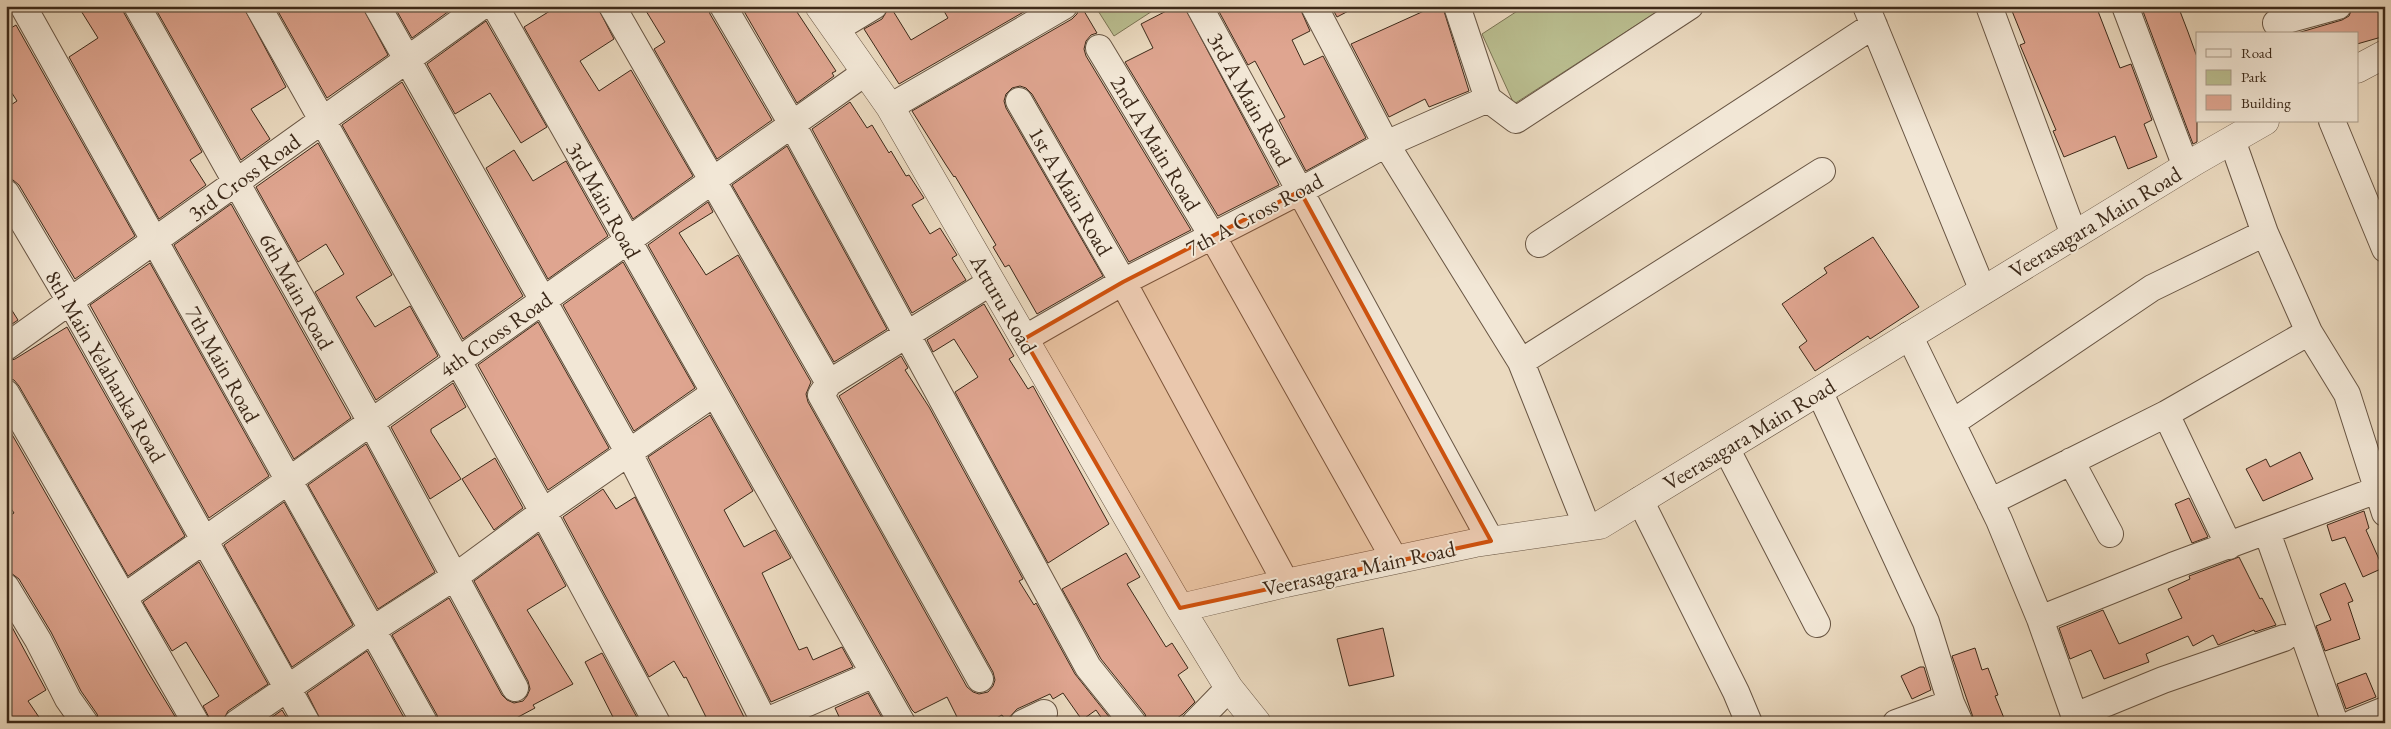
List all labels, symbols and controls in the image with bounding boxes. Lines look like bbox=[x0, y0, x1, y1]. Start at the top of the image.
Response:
street label: 3rd A Main Road bbox=[1201, 27, 1299, 172]
legend bbox=[2196, 32, 2358, 122]
text: Road bbox=[2241, 43, 2273, 62]
text: Park bbox=[2241, 67, 2268, 86]
street label: 2nd A Main Road bbox=[1104, 70, 1208, 217]
text: Building bbox=[2241, 93, 2291, 112]
street label: 1st A Main Road bbox=[1022, 122, 1120, 262]
street label: 3rd Cross Road bbox=[182, 126, 307, 228]
street label: 3rd Main Road bbox=[560, 137, 648, 264]
street label: Veerasagara Main Road bbox=[2004, 159, 2187, 285]
street label: 7th A Cross Road bbox=[1181, 166, 1329, 263]
street label: 6th Main Road bbox=[253, 228, 341, 355]
street label: Atturu Road bbox=[963, 248, 1044, 360]
street label: 8th Main Yelahanka Road bbox=[39, 265, 173, 468]
street label: 4th Cross Road bbox=[433, 284, 558, 384]
street label: 7th Main Road bbox=[179, 301, 267, 428]
street label: Veerasagara Main Road bbox=[1658, 371, 1841, 497]
street label: Veerasagara Main Road bbox=[1260, 534, 1459, 603]

